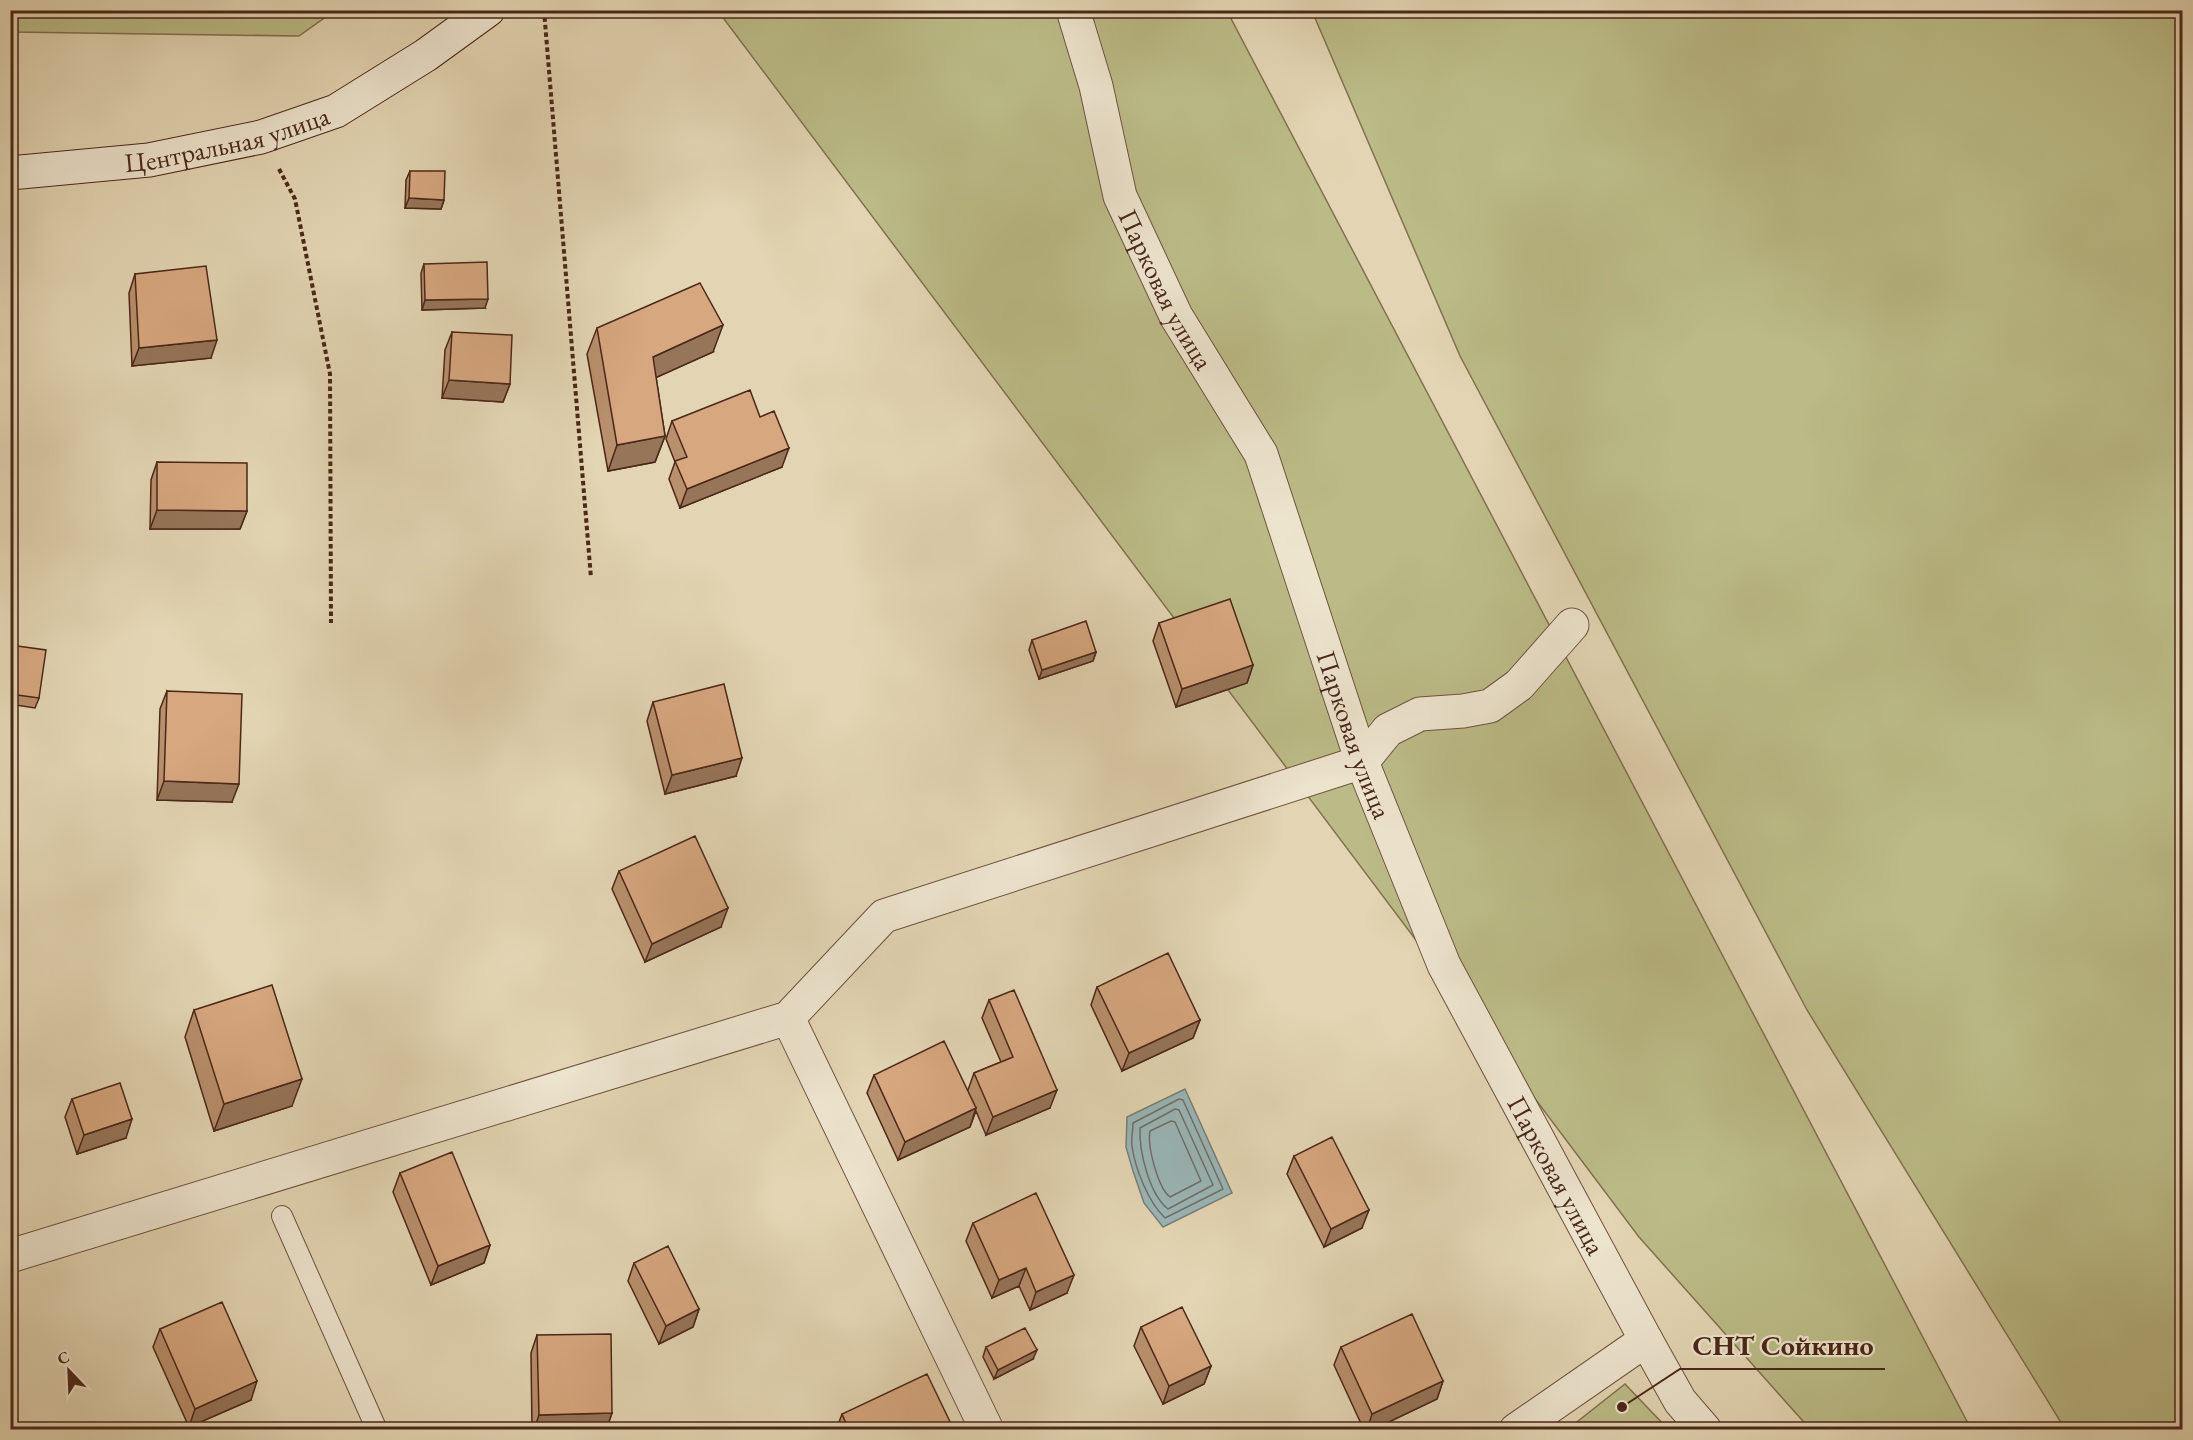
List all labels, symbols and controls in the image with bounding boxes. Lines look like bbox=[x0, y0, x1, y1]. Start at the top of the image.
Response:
street label: Центральная улица bbox=[123, 97, 334, 180]
street label: Парковая улица bbox=[1111, 203, 1222, 376]
street label: Парковая улица bbox=[1309, 646, 1400, 824]
street label: Парковая улица bbox=[1500, 1089, 1614, 1261]
callout: СНТ Сойкино bbox=[1680, 1323, 1885, 1369]
text: СНТ Сойкино bbox=[1693, 1327, 1873, 1363]
north arrow bbox=[39, 1341, 99, 1401]
text: С bbox=[54, 1346, 73, 1370]

